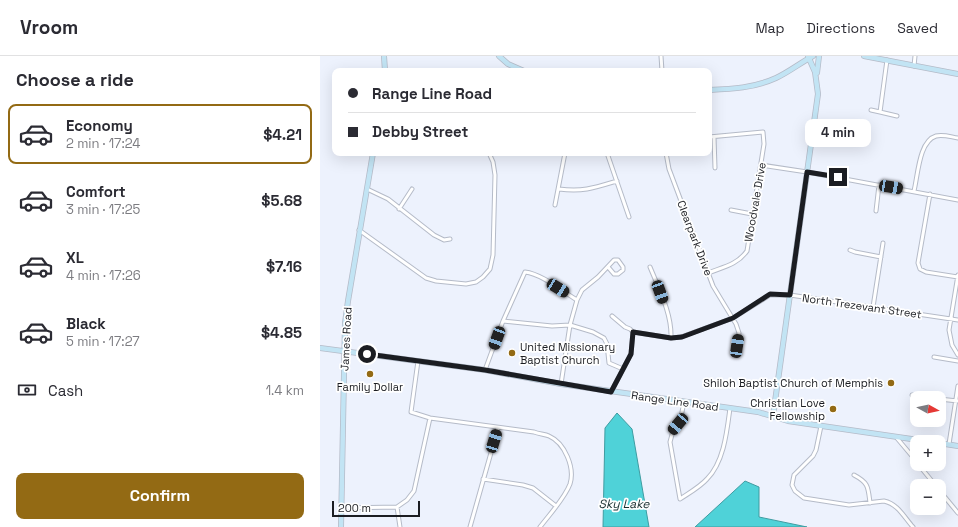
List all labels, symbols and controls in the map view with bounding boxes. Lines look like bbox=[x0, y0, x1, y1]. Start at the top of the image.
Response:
text: Vroom bbox=[20, 15, 78, 40]
text: Map bbox=[755, 19, 785, 37]
text: Directions bbox=[807, 19, 875, 37]
text: Saved bbox=[897, 19, 938, 37]
text: Choose a ride bbox=[16, 68, 134, 91]
text: Range Line Road bbox=[372, 84, 492, 103]
icon: car bbox=[18, 116, 54, 152]
text: Economy bbox=[66, 116, 133, 135]
callout: 4 min bbox=[805, 119, 871, 147]
text: Debby Street bbox=[372, 122, 468, 141]
text: 4 min bbox=[821, 124, 855, 141]
text: $4.21 bbox=[263, 125, 302, 144]
text: 2 min · 17:24 bbox=[66, 135, 140, 152]
street label: Woodvale Drive bbox=[741, 161, 769, 243]
route end bbox=[829, 168, 847, 186]
car bbox=[878, 179, 904, 195]
icon: car bbox=[18, 182, 54, 218]
text: Comfort bbox=[66, 182, 126, 201]
text: $5.68 bbox=[261, 191, 302, 210]
street label: Clearpark Drive bbox=[674, 198, 716, 278]
text: 3 min · 17:25 bbox=[66, 201, 140, 218]
icon: car bbox=[18, 248, 54, 284]
text: XL bbox=[66, 248, 84, 267]
text: $7.16 bbox=[266, 257, 302, 276]
text: 4 min · 17:26 bbox=[66, 267, 141, 284]
car bbox=[545, 277, 571, 299]
car bbox=[650, 279, 670, 305]
street label: North Trezevant Street bbox=[801, 291, 923, 321]
street label: James Road bbox=[337, 307, 355, 371]
icon: car bbox=[18, 314, 54, 350]
text: Black bbox=[66, 314, 106, 333]
text: $4.85 bbox=[261, 323, 302, 342]
car bbox=[487, 325, 507, 351]
text: 5 min · 17:27 bbox=[66, 333, 140, 350]
car bbox=[729, 333, 745, 359]
place label: United Missionary Baptist Church bbox=[520, 340, 615, 367]
route start bbox=[358, 345, 376, 363]
marker: United Missionary Baptist Church bbox=[507, 348, 517, 358]
marker: Family Dollar bbox=[365, 369, 375, 379]
place label: Shiloh Baptist Church of Memphis bbox=[703, 376, 883, 390]
marker: Shiloh Baptist Church of Memphis bbox=[886, 378, 896, 388]
icon: cash bbox=[16, 379, 38, 401]
place label: Family Dollar bbox=[337, 380, 403, 394]
text: Cash bbox=[48, 381, 83, 400]
text: 1.4 km bbox=[266, 382, 304, 399]
street label: Range Line Road bbox=[630, 388, 720, 414]
north arrow bbox=[910, 391, 946, 427]
map controls bbox=[910, 391, 946, 515]
place label: Christian Love Fellowship bbox=[750, 396, 825, 423]
marker: Christian Love Fellowship bbox=[828, 404, 838, 414]
car bbox=[666, 411, 690, 437]
car bbox=[485, 428, 503, 454]
button: + bbox=[910, 435, 946, 471]
button: Confirm bbox=[16, 473, 304, 519]
button: − bbox=[910, 479, 946, 515]
water label: Sky Lake bbox=[599, 496, 650, 512]
scale bar bbox=[332, 499, 420, 518]
text: 200 m bbox=[338, 501, 371, 515]

